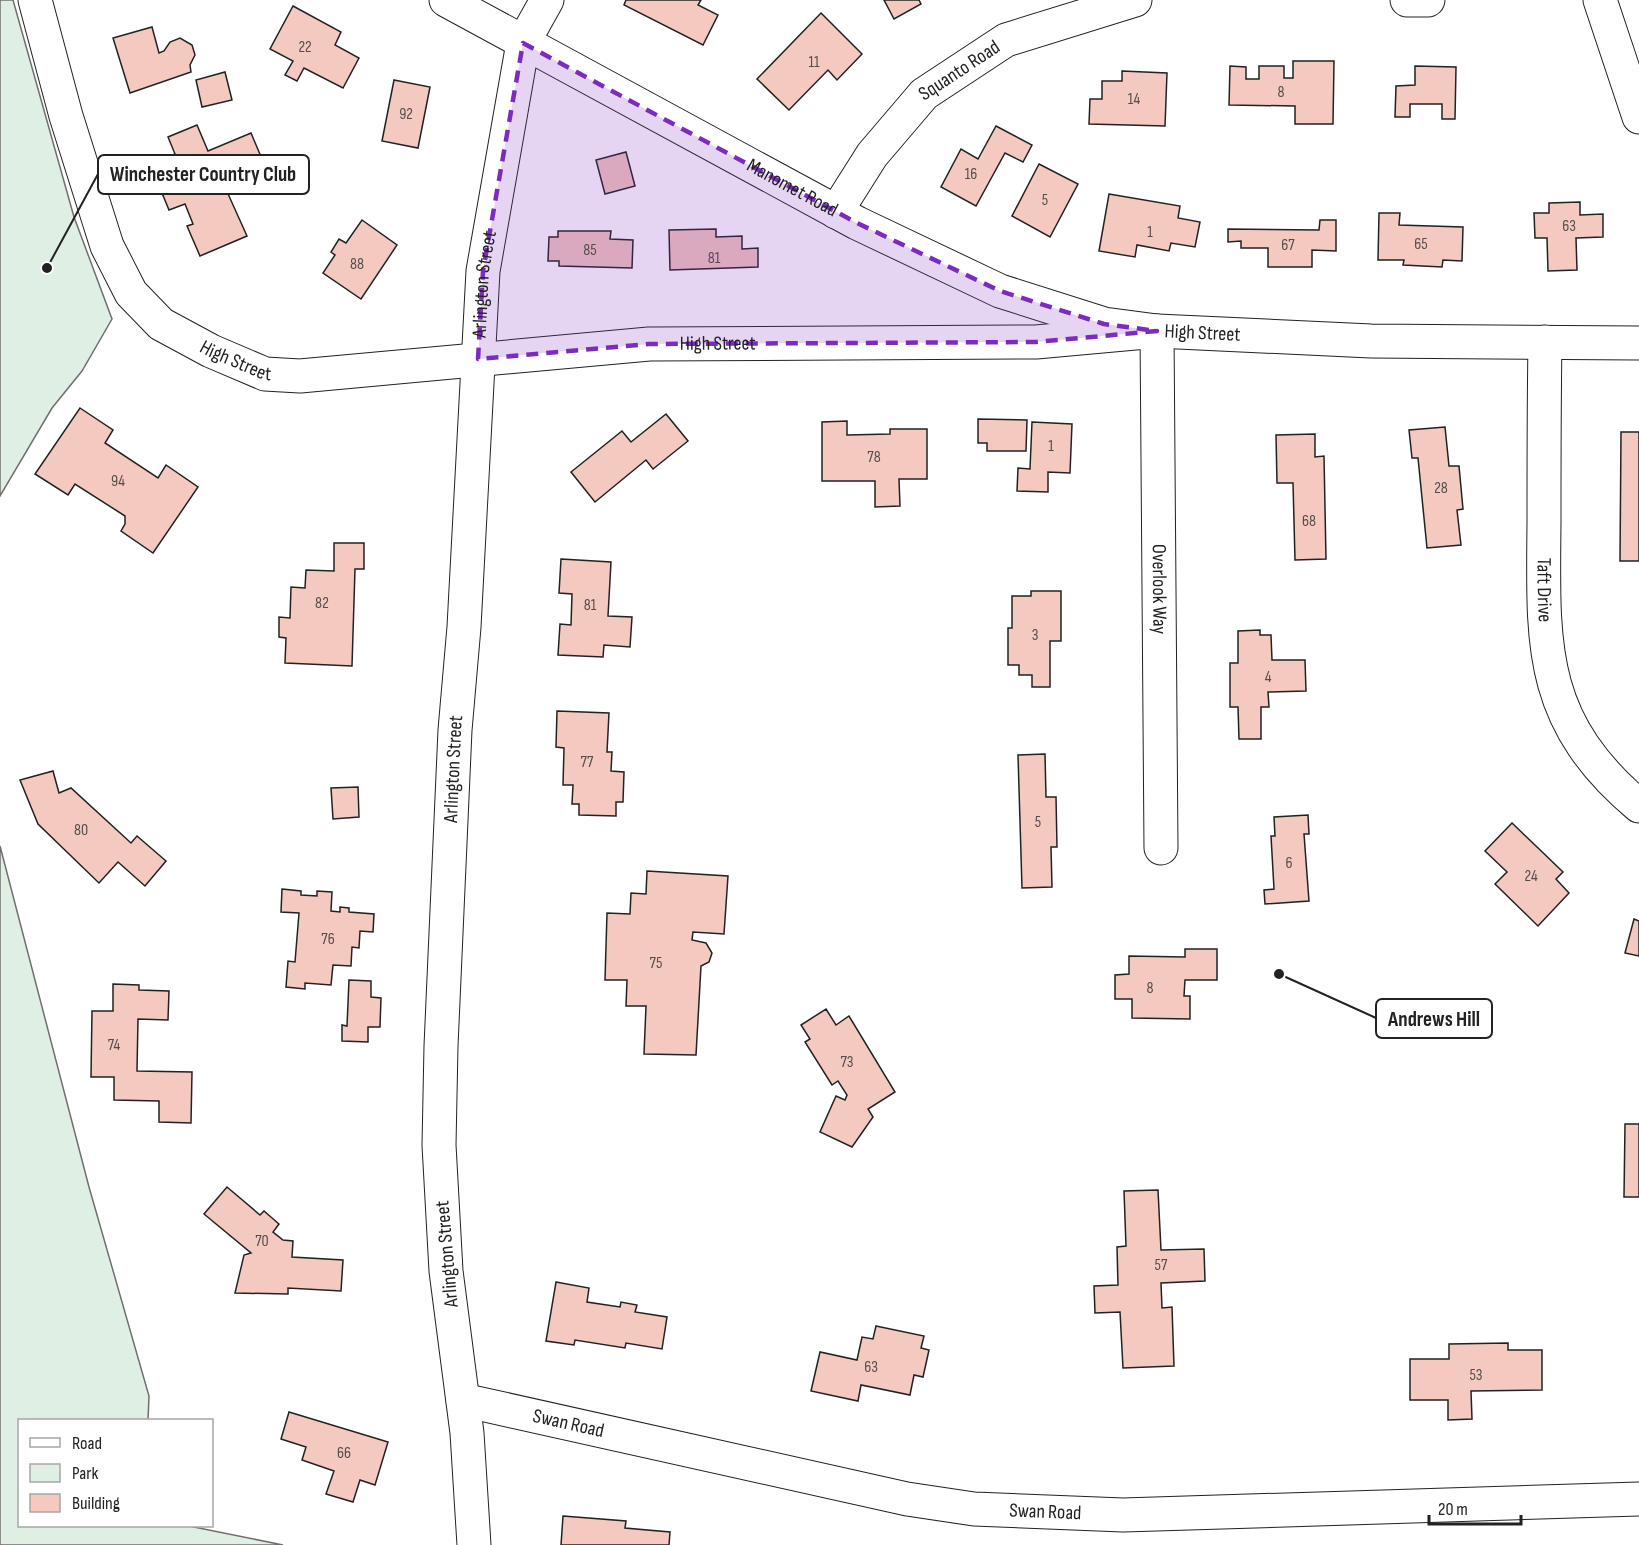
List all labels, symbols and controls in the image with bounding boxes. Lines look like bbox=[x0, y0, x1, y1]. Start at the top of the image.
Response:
street label: Squanto Road bbox=[914, 35, 1005, 106]
house number: 22 bbox=[298, 38, 312, 57]
house number: 11 bbox=[808, 53, 820, 72]
house number: 8 bbox=[1277, 83, 1285, 102]
house number: 14 bbox=[1128, 90, 1140, 109]
house number: 92 bbox=[399, 105, 413, 124]
street label: Manomet Road bbox=[743, 154, 842, 222]
callout: Winchester Country Club bbox=[98, 155, 309, 194]
text: Winchester Country Club bbox=[110, 162, 296, 187]
house number: 16 bbox=[965, 165, 977, 184]
house number: 5 bbox=[1042, 191, 1048, 210]
house number: 63 bbox=[1562, 217, 1576, 236]
house number: 1 bbox=[1147, 223, 1153, 242]
street label: Arlington Street bbox=[467, 229, 502, 339]
house number: 65 bbox=[1414, 235, 1428, 254]
house number: 67 bbox=[1281, 236, 1295, 255]
house number: 85 bbox=[583, 241, 597, 260]
house number: 81 bbox=[708, 249, 721, 268]
house number: 88 bbox=[350, 255, 364, 274]
street label: High Street bbox=[1164, 319, 1241, 347]
street label: High Street bbox=[680, 331, 756, 356]
street label: High Street bbox=[196, 335, 272, 386]
house number: 1 bbox=[1048, 437, 1054, 456]
house number: 78 bbox=[867, 448, 881, 467]
house number: 94 bbox=[111, 472, 125, 491]
house number: 28 bbox=[1434, 479, 1448, 498]
house number: 68 bbox=[1302, 512, 1316, 531]
street label: Overlook Way bbox=[1147, 544, 1171, 635]
street label: Taft Drive bbox=[1532, 558, 1557, 623]
house number: 82 bbox=[315, 594, 329, 613]
house number: 81 bbox=[584, 596, 597, 615]
house number: 3 bbox=[1032, 626, 1038, 645]
house number: 4 bbox=[1265, 668, 1272, 687]
street label: Arlington Street bbox=[439, 714, 468, 824]
house number: 77 bbox=[581, 753, 594, 772]
house number: 5 bbox=[1035, 813, 1041, 832]
house number: 80 bbox=[74, 821, 88, 840]
house number: 6 bbox=[1285, 854, 1293, 873]
house number: 24 bbox=[1524, 867, 1538, 886]
house number: 76 bbox=[321, 930, 335, 949]
house number: 75 bbox=[650, 954, 662, 973]
house number: 8 bbox=[1146, 979, 1154, 998]
callout: Andrews Hill bbox=[1376, 999, 1492, 1038]
text: Andrews Hill bbox=[1387, 1007, 1480, 1032]
house number: 74 bbox=[108, 1036, 120, 1055]
house number: 73 bbox=[840, 1053, 854, 1072]
street label: Arlington Street bbox=[430, 1200, 464, 1309]
house number: 70 bbox=[255, 1232, 269, 1251]
house number: 57 bbox=[1155, 1256, 1168, 1275]
house number: 63 bbox=[864, 1358, 878, 1377]
house number: 53 bbox=[1469, 1366, 1483, 1385]
street label: Swan Road bbox=[531, 1404, 606, 1443]
legend bbox=[18, 1419, 213, 1527]
text: Road bbox=[72, 1433, 102, 1454]
house number: 66 bbox=[337, 1444, 351, 1463]
text: Park bbox=[72, 1463, 98, 1484]
scale bar bbox=[1429, 1488, 1520, 1526]
text: Building bbox=[72, 1493, 120, 1514]
street label: Swan Road bbox=[1009, 1498, 1082, 1525]
text: 20 m bbox=[1438, 1499, 1468, 1520]

